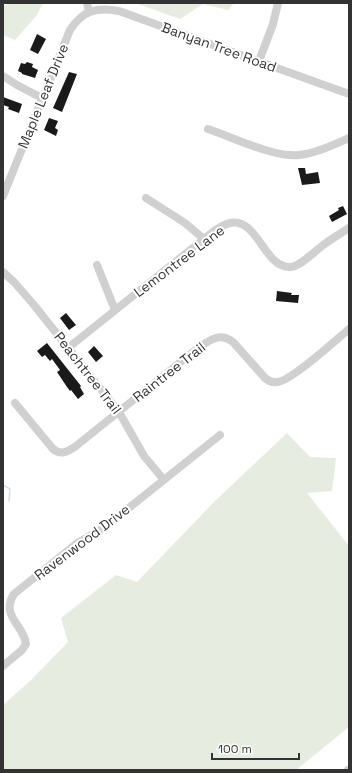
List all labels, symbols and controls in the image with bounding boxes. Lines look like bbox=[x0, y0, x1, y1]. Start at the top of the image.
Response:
street label: Banyan Tree Road bbox=[159, 18, 279, 76]
street label: Maple Leaf Drive bbox=[14, 41, 72, 151]
street label: Lemontree Lane bbox=[130, 221, 228, 301]
street label: Peachtree Trail bbox=[50, 328, 126, 418]
street label: Raintree Trail bbox=[129, 338, 209, 406]
street label: Ravenwood Drive bbox=[31, 500, 133, 584]
scale bar bbox=[212, 735, 299, 761]
text: 100 m bbox=[218, 741, 252, 757]

